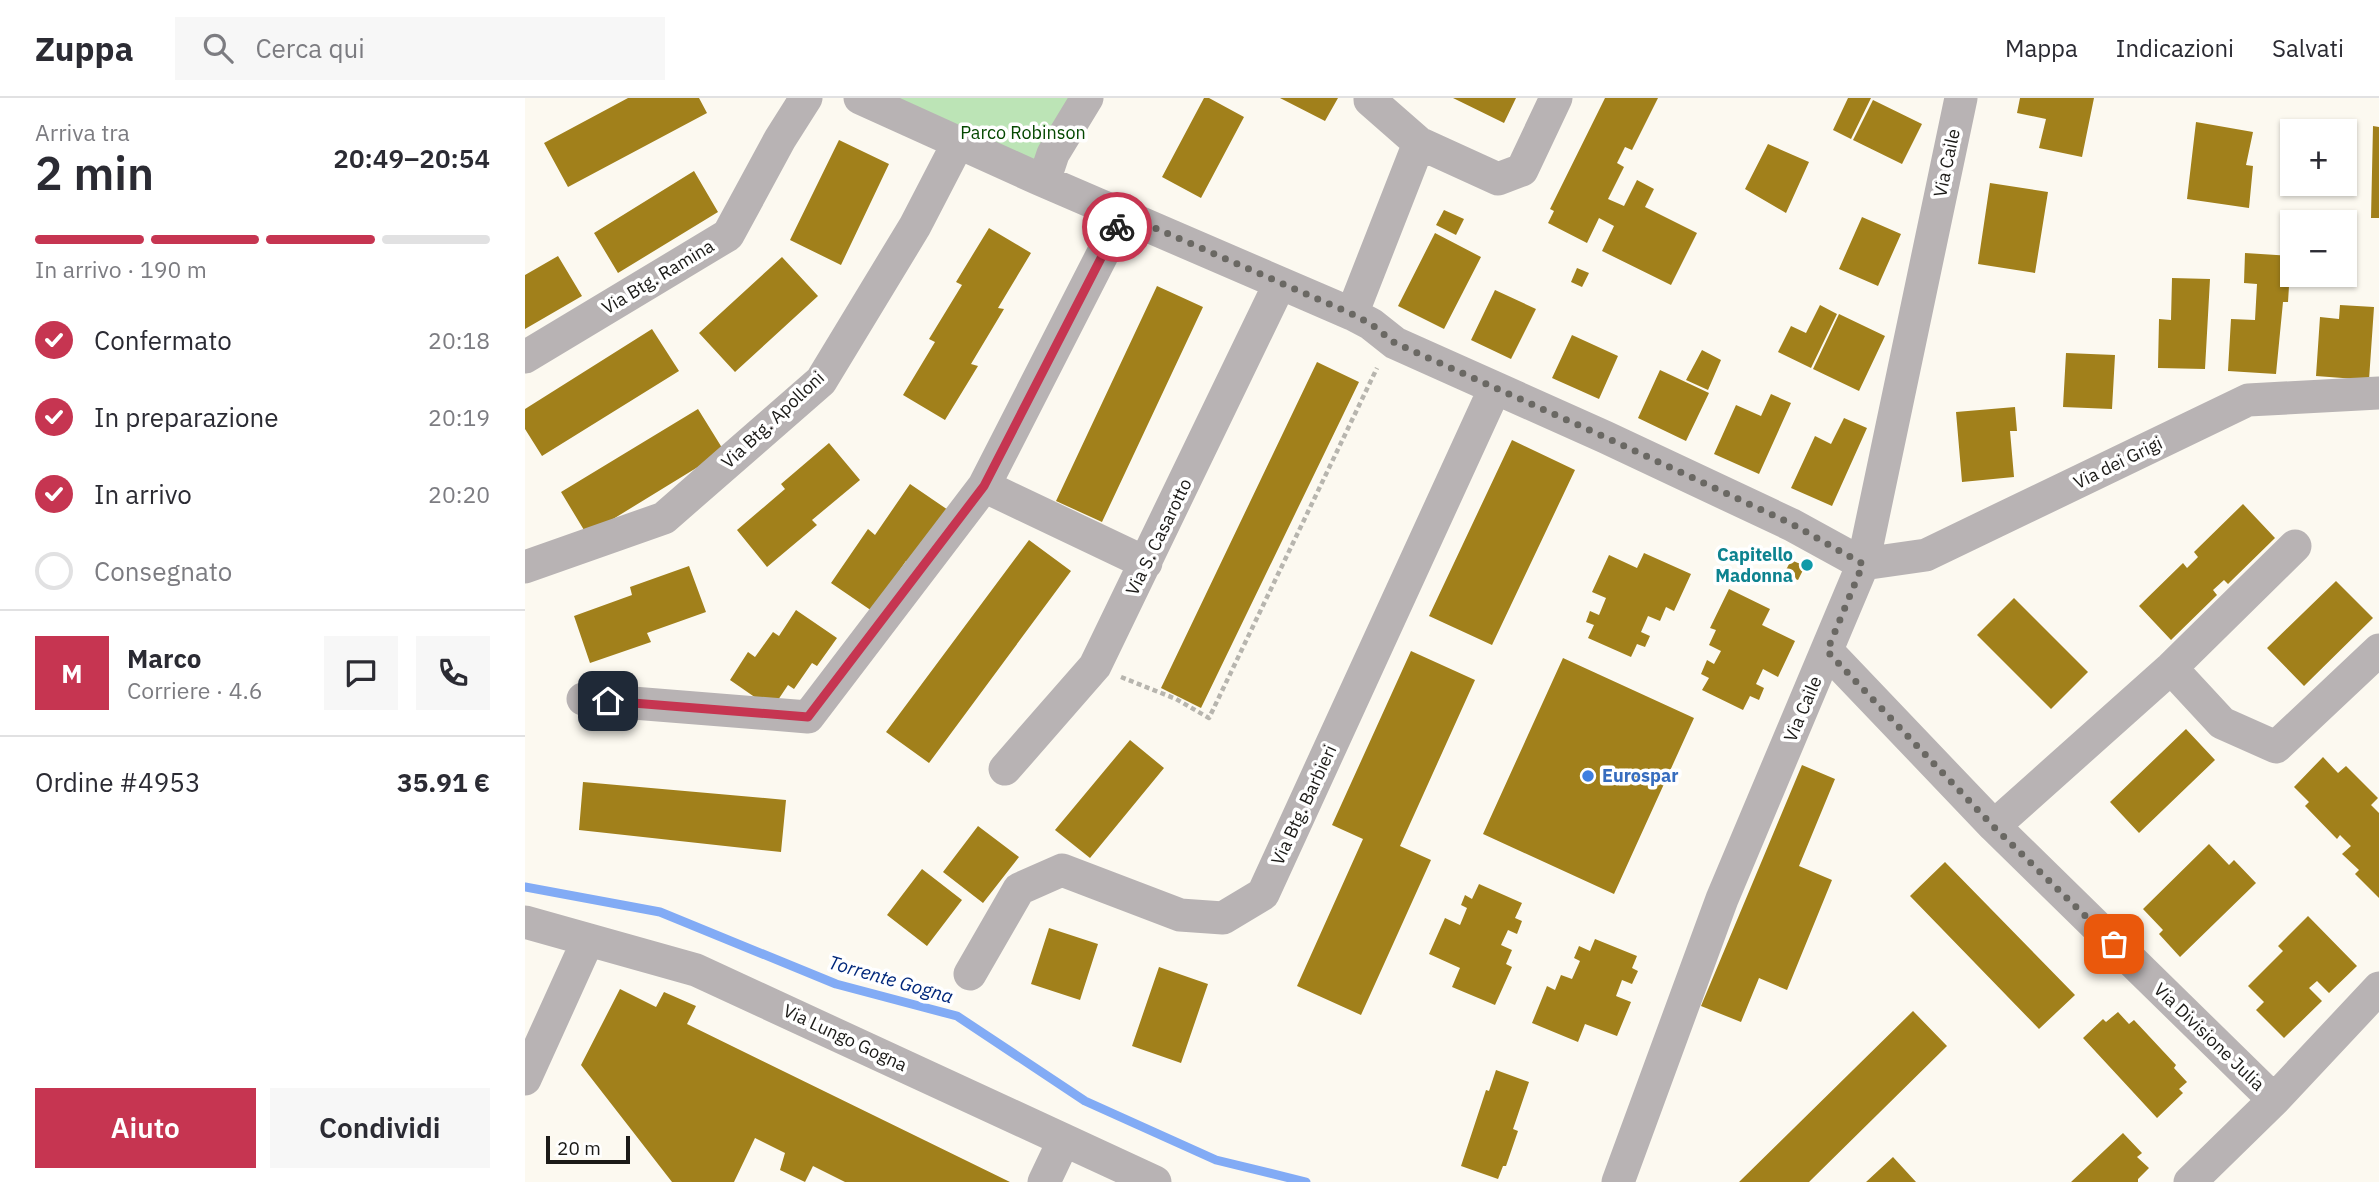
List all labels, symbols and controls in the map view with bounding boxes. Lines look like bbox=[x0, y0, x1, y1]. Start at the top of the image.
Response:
search box bbox=[175, 17, 665, 80]
text: Zuppa bbox=[35, 27, 133, 70]
icon: search bbox=[199, 29, 237, 67]
text: Cerca qui bbox=[255, 31, 365, 65]
text: Mappa bbox=[2005, 32, 2078, 64]
text: Indicazioni bbox=[2116, 32, 2234, 64]
text: Salvati bbox=[2272, 32, 2344, 64]
text: Arriva tra bbox=[35, 117, 130, 147]
map controls bbox=[2280, 119, 2357, 287]
button: + bbox=[2280, 119, 2357, 196]
park label: Parco Robinson bbox=[960, 121, 1086, 144]
street label: Via Caile bbox=[1928, 126, 1965, 199]
text: 20:49–20:54 bbox=[333, 141, 490, 175]
text: 2 min bbox=[35, 143, 154, 203]
courier bbox=[1082, 192, 1152, 262]
icon: bike bbox=[1098, 208, 1136, 246]
button: − bbox=[2280, 210, 2357, 287]
street label: Via Btg. Ramina bbox=[597, 234, 718, 319]
text: In arrivo · 190 m bbox=[35, 254, 207, 284]
icon: check bbox=[35, 321, 73, 359]
text: Confermato bbox=[94, 323, 232, 357]
text: 20:18 bbox=[428, 325, 490, 355]
street label: Via Btg. Apolloni bbox=[716, 366, 829, 473]
icon: check bbox=[35, 398, 73, 436]
text: In preparazione bbox=[94, 400, 279, 434]
text: 20:19 bbox=[428, 402, 490, 432]
street label: Via dei Grigi bbox=[2070, 431, 2166, 494]
icon: check bbox=[35, 475, 73, 513]
street label: Via S. Casarotto bbox=[1120, 475, 1197, 599]
text: In arrivo bbox=[94, 477, 192, 511]
text: 20:20 bbox=[428, 479, 490, 509]
place label: Capitello Madonna bbox=[1715, 543, 1793, 587]
text: Consegnato bbox=[94, 554, 232, 588]
marker: Capitello Madonna bbox=[1799, 557, 1815, 573]
button: chat bbox=[324, 636, 398, 710]
button: phone bbox=[416, 636, 490, 710]
text: Marco bbox=[127, 641, 201, 675]
text: M bbox=[61, 656, 83, 690]
pin bbox=[578, 671, 638, 731]
street label: Via Caile bbox=[1778, 672, 1827, 745]
text: Corriere · 4.6 bbox=[127, 675, 263, 705]
icon: home bbox=[589, 682, 627, 720]
street label: Via Btg. Barbieri bbox=[1266, 741, 1341, 869]
place label: Eurospar bbox=[1602, 764, 1679, 787]
text: Ordine #4953 bbox=[35, 765, 201, 799]
text: 35.91 € bbox=[397, 765, 490, 799]
marker: Eurospar bbox=[1580, 768, 1596, 784]
pin bbox=[2084, 914, 2144, 974]
icon: bag bbox=[2095, 925, 2133, 963]
water label: Torrente Gogna bbox=[826, 950, 956, 1008]
street label: Via Divisione Julia bbox=[2149, 978, 2270, 1096]
street label: Via Lungo Gogna bbox=[780, 999, 911, 1077]
button: Aiuto bbox=[35, 1088, 256, 1168]
button: Condividi bbox=[270, 1088, 490, 1168]
scale bar bbox=[546, 1133, 630, 1165]
text: 20 m bbox=[557, 1136, 601, 1160]

